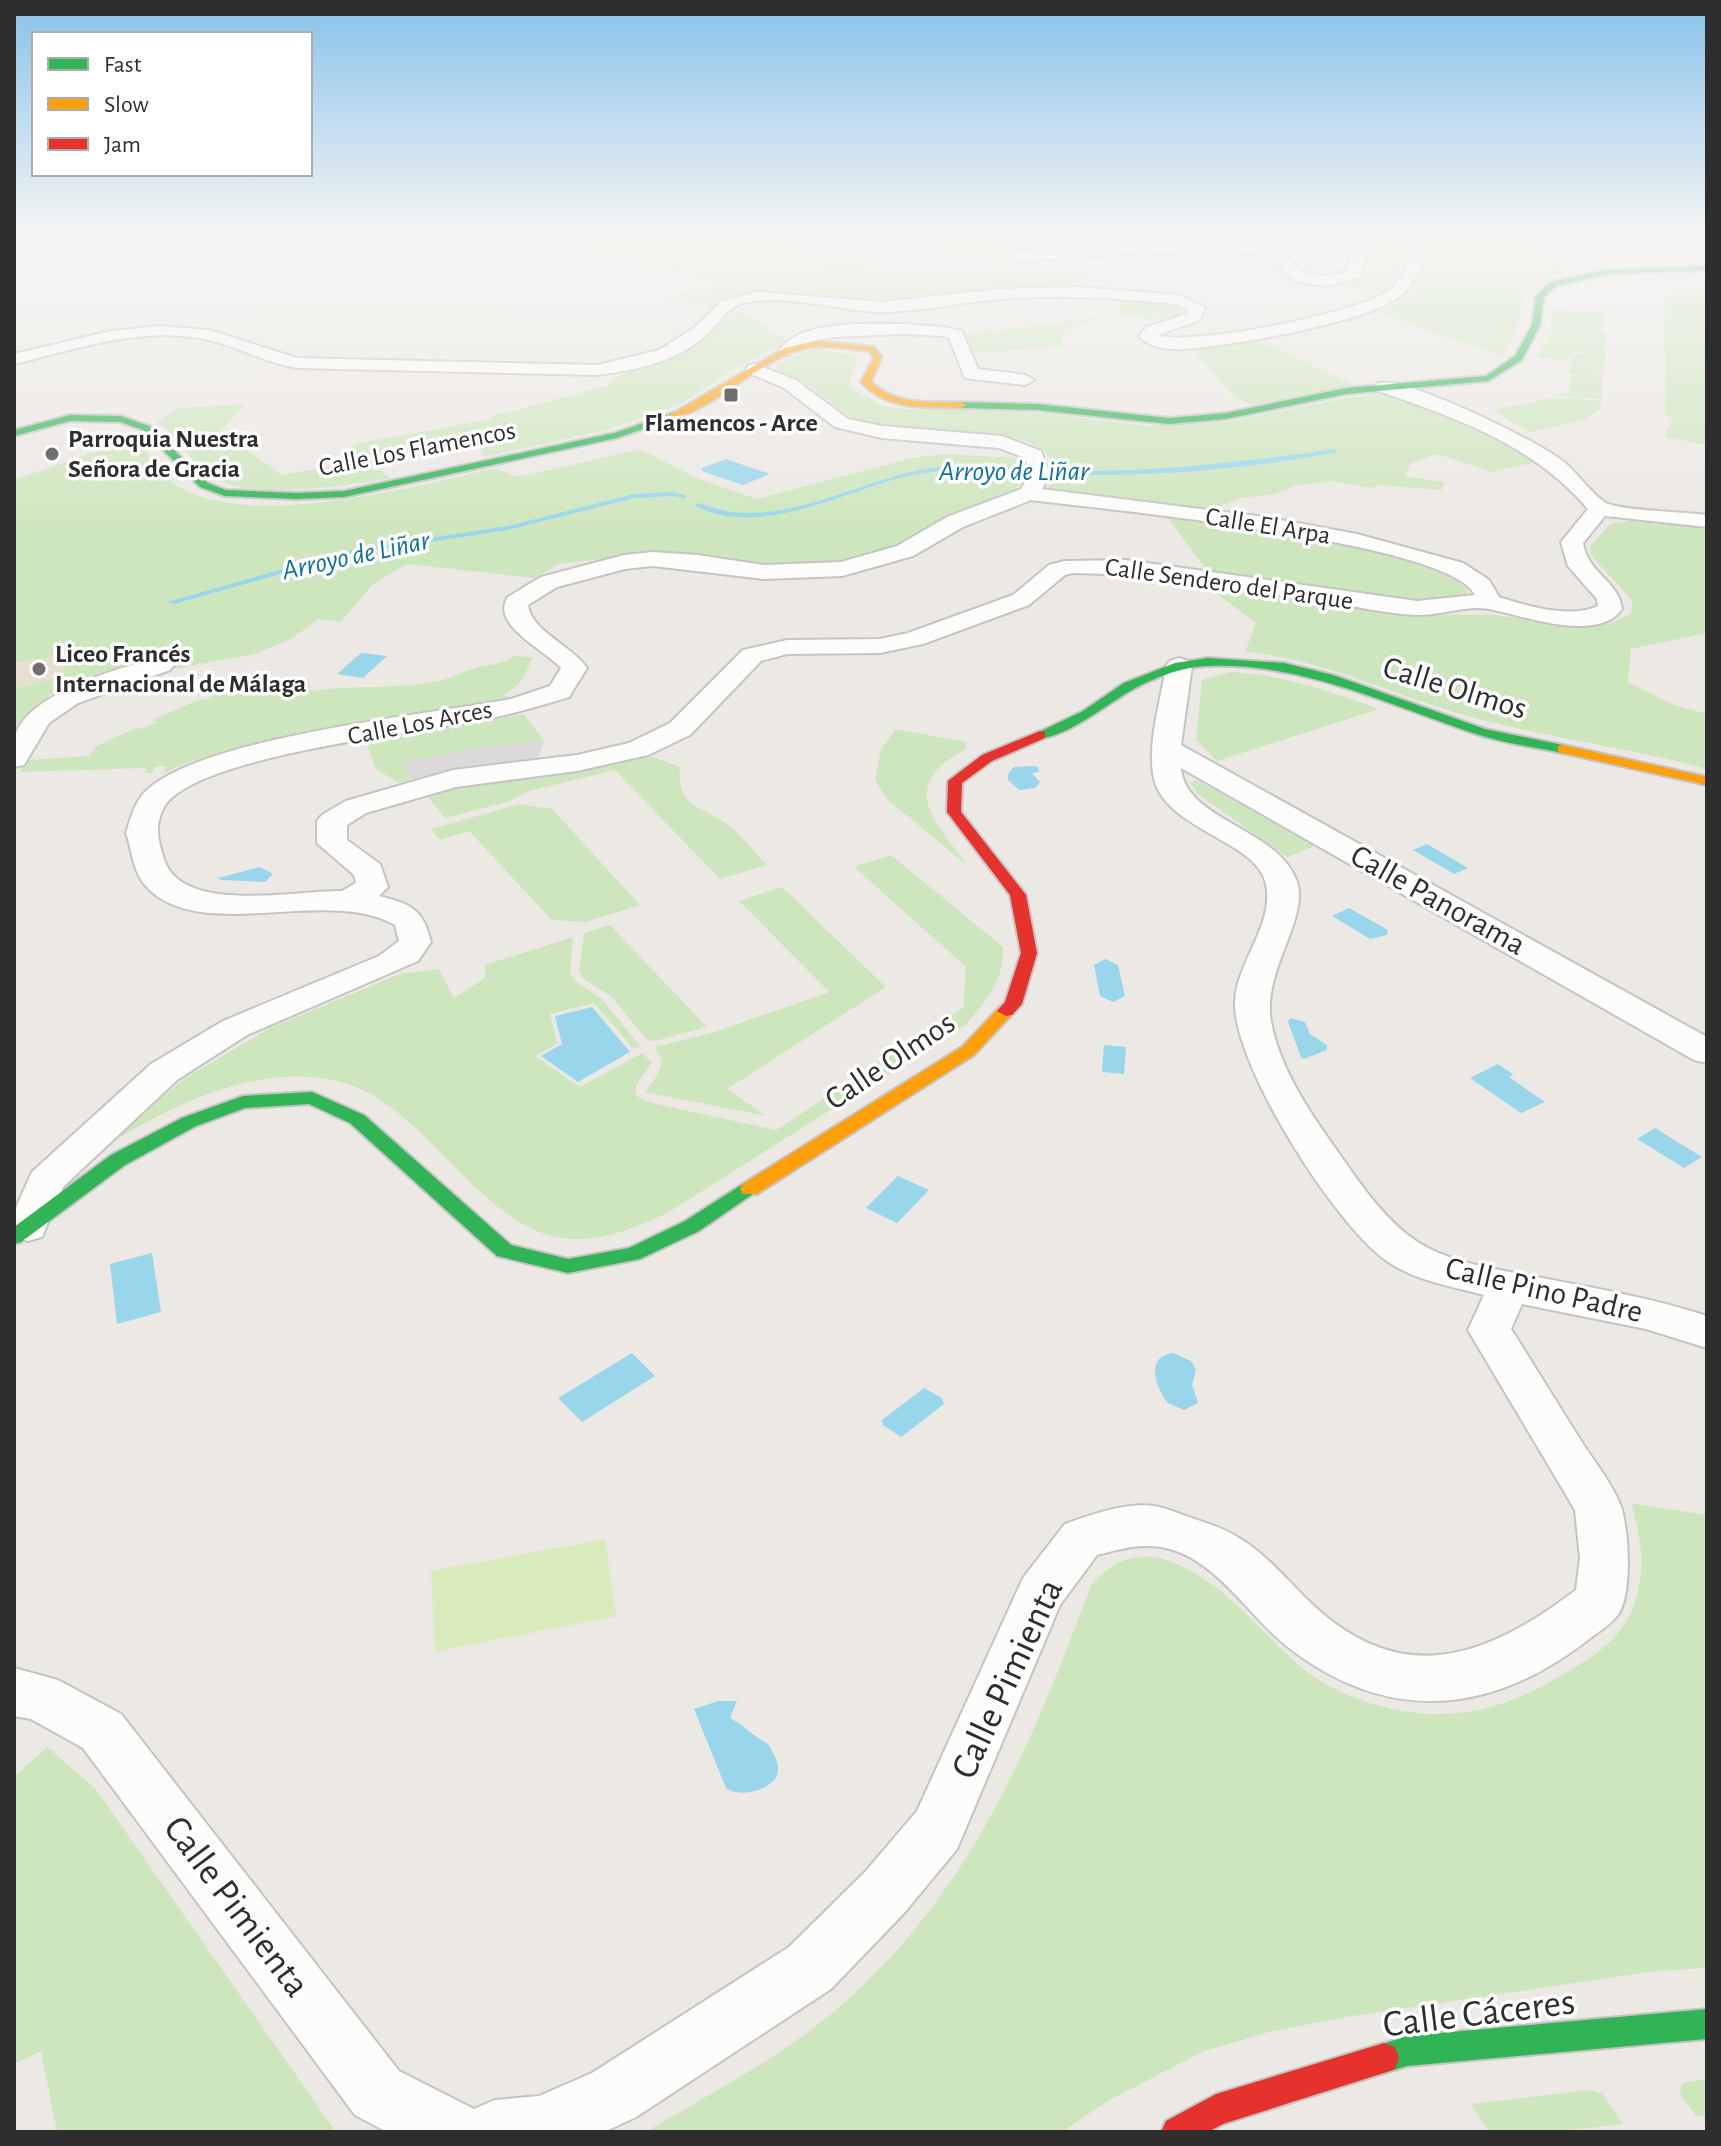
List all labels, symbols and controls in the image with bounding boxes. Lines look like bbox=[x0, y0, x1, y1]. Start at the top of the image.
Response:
legend bbox=[32, 32, 312, 176]
text: Fast bbox=[104, 53, 142, 77]
text: Slow bbox=[104, 93, 149, 117]
text: Jam bbox=[104, 133, 141, 157]
marker: Flamencos - Arce bbox=[722, 386, 740, 404]
place label: Flamencos - Arce bbox=[644, 410, 818, 436]
street label: Calle Los Flamencos bbox=[316, 417, 518, 481]
place label: Parroquia Nuestra Señora de Gracia bbox=[68, 426, 259, 482]
marker: Parroquia Nuestra Señora de Gracia bbox=[43, 445, 61, 463]
water label: Arroyo de Liñar bbox=[938, 458, 1090, 486]
street label: Calle El Arpa bbox=[1204, 503, 1332, 549]
water label: Arroyo de Liñar bbox=[279, 527, 433, 586]
street label: Calle Sendero del Parque bbox=[1103, 554, 1355, 614]
place label: Liceo Francés Internacional de Málaga bbox=[55, 641, 306, 697]
street label: Calle Olmos bbox=[1379, 651, 1531, 725]
marker: Liceo Francés Internacional de Málaga bbox=[30, 660, 48, 678]
street label: Calle Los Arces bbox=[346, 696, 494, 750]
street label: Calle Panorama bbox=[1345, 839, 1531, 961]
street label: Calle Olmos bbox=[819, 1006, 961, 1116]
street label: Calle Pino Padre bbox=[1442, 1252, 1646, 1328]
street label: Calle Pimienta bbox=[945, 1573, 1071, 1785]
street label: Calle Pimienta bbox=[156, 1810, 316, 2004]
street label: Calle Cáceres bbox=[1381, 1983, 1577, 2045]

